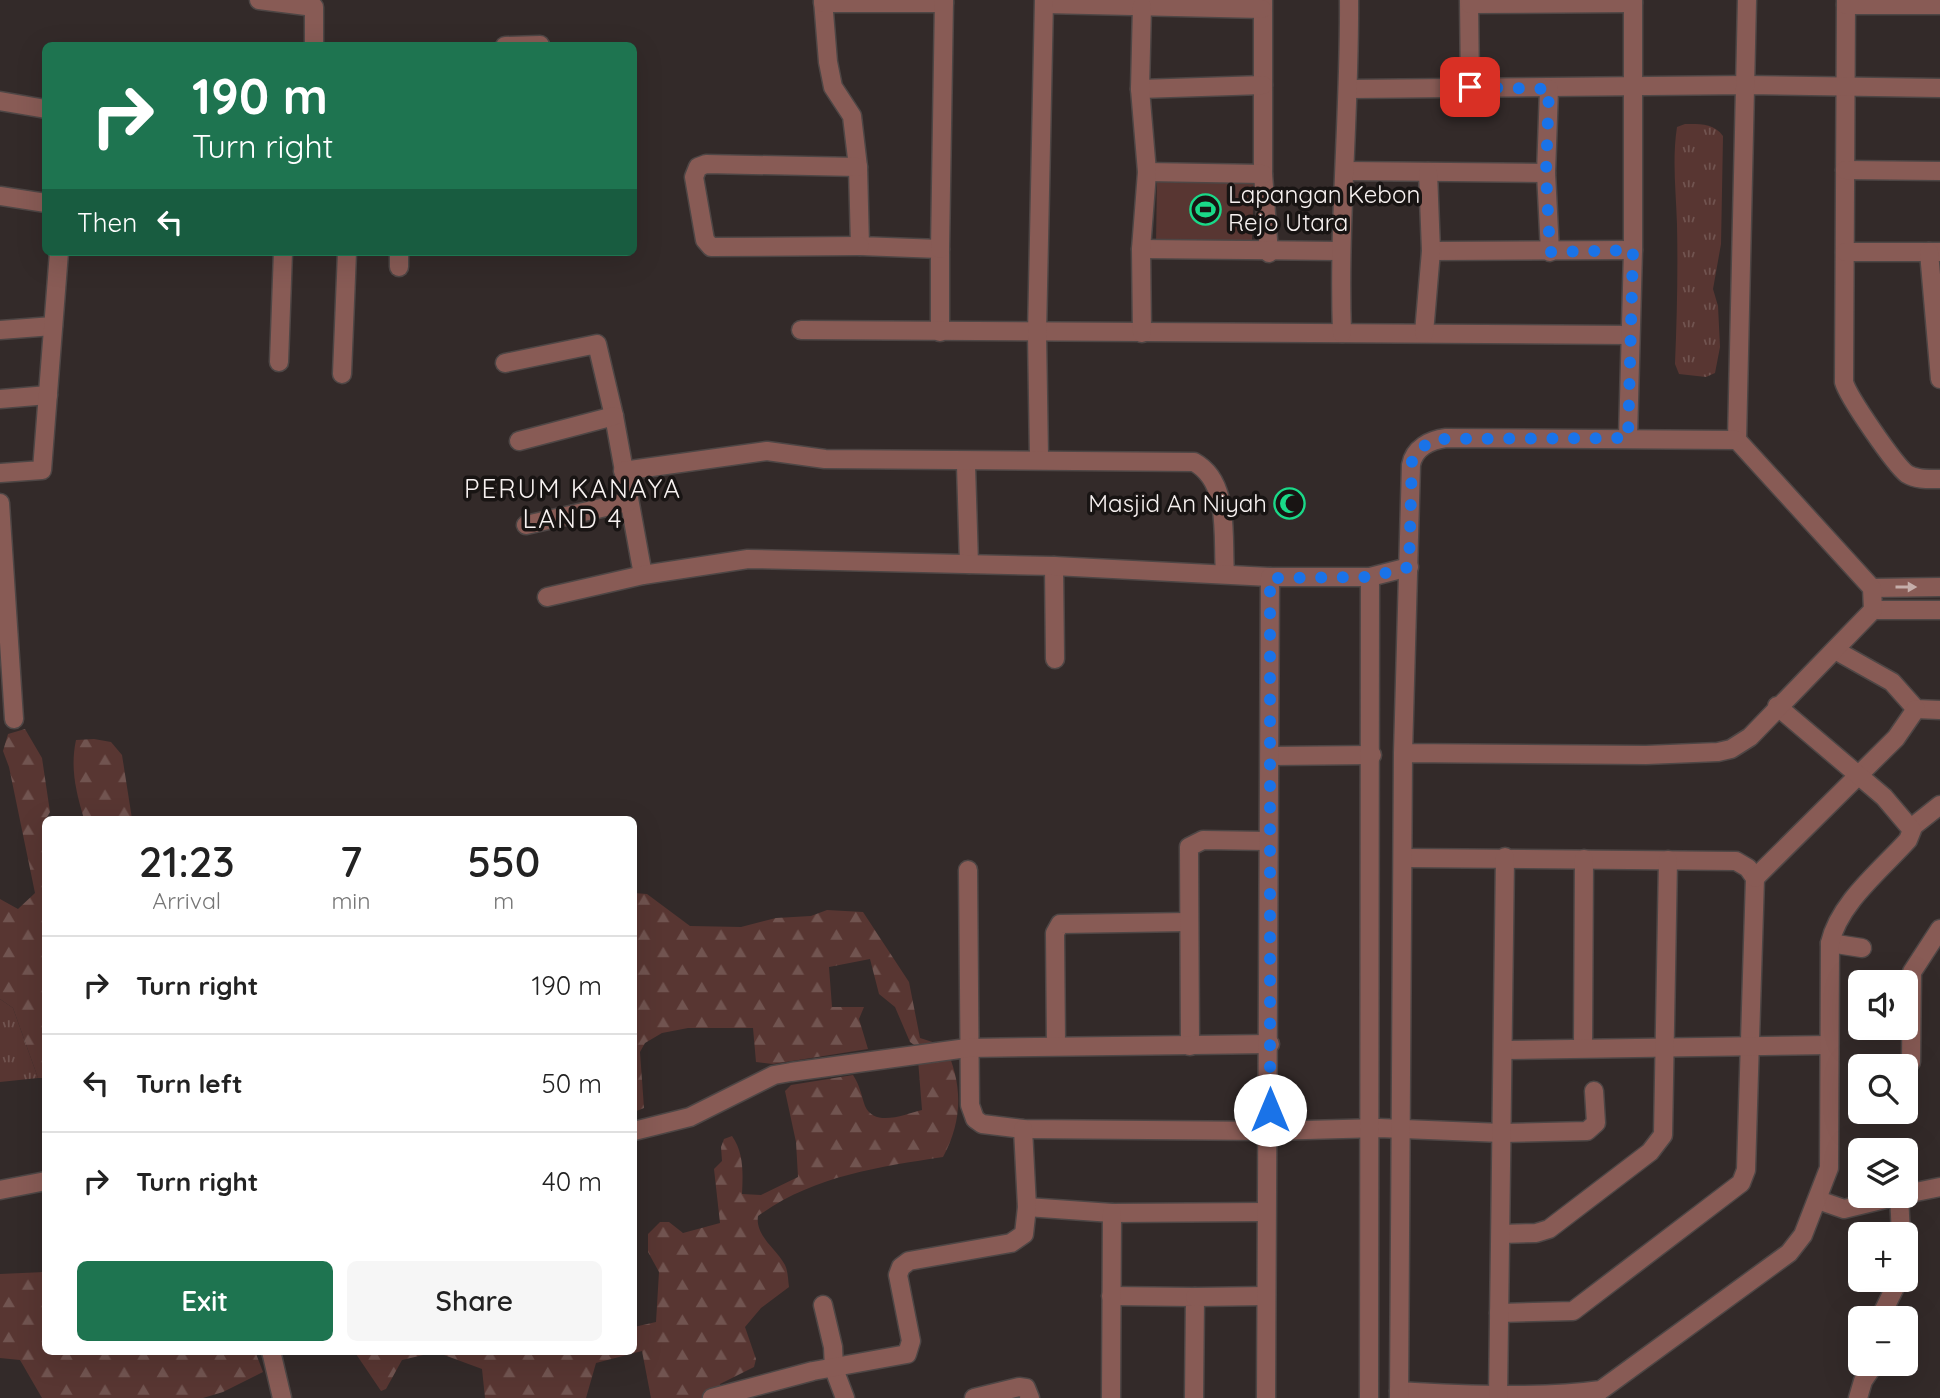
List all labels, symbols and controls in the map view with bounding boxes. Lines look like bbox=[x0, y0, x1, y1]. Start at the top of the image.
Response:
pin bbox=[1440, 57, 1500, 117]
text: 190 m bbox=[192, 65, 328, 126]
icon: arrive bbox=[1451, 68, 1489, 106]
icon: right bbox=[77, 70, 168, 161]
text: Turn right bbox=[192, 126, 333, 166]
place label: Lapangan Kebon Rejo Utara bbox=[1228, 179, 1420, 237]
sports icon: Lapangan Kebon Rejo Utara bbox=[1188, 192, 1222, 226]
icon: left bbox=[151, 203, 189, 241]
text: Then bbox=[77, 206, 137, 239]
district label: PERUM KANAYA LAND 4 bbox=[464, 472, 682, 535]
mosque icon: Masjid An Niyah bbox=[1273, 487, 1307, 521]
place label: Masjid An Niyah bbox=[1088, 488, 1267, 518]
one-way arrow bbox=[1895, 582, 1917, 593]
text: 21:23 bbox=[139, 835, 235, 888]
text: 7 bbox=[340, 835, 362, 888]
text: 550 bbox=[467, 835, 540, 888]
text: Arrival bbox=[152, 886, 221, 915]
text: min bbox=[331, 886, 371, 915]
text: m bbox=[493, 886, 514, 915]
icon: right bbox=[77, 966, 115, 1004]
text: Turn right bbox=[136, 969, 258, 1002]
text: 190 m bbox=[532, 969, 602, 1002]
map controls bbox=[1848, 970, 1918, 1376]
button: sound bbox=[1848, 970, 1918, 1040]
button: search bbox=[1848, 1054, 1918, 1124]
icon: left bbox=[77, 1064, 115, 1102]
text: Turn left bbox=[136, 1067, 243, 1100]
text: 50 m bbox=[542, 1067, 602, 1100]
position arrow bbox=[1233, 1073, 1307, 1147]
button: layers bbox=[1848, 1138, 1918, 1208]
icon: right bbox=[77, 1162, 115, 1200]
text: Turn right bbox=[136, 1165, 258, 1198]
text: 40 m bbox=[542, 1165, 602, 1198]
button: + bbox=[1848, 1222, 1918, 1292]
button: Exit bbox=[77, 1261, 333, 1341]
button: Share bbox=[347, 1261, 602, 1341]
button: − bbox=[1848, 1306, 1918, 1376]

